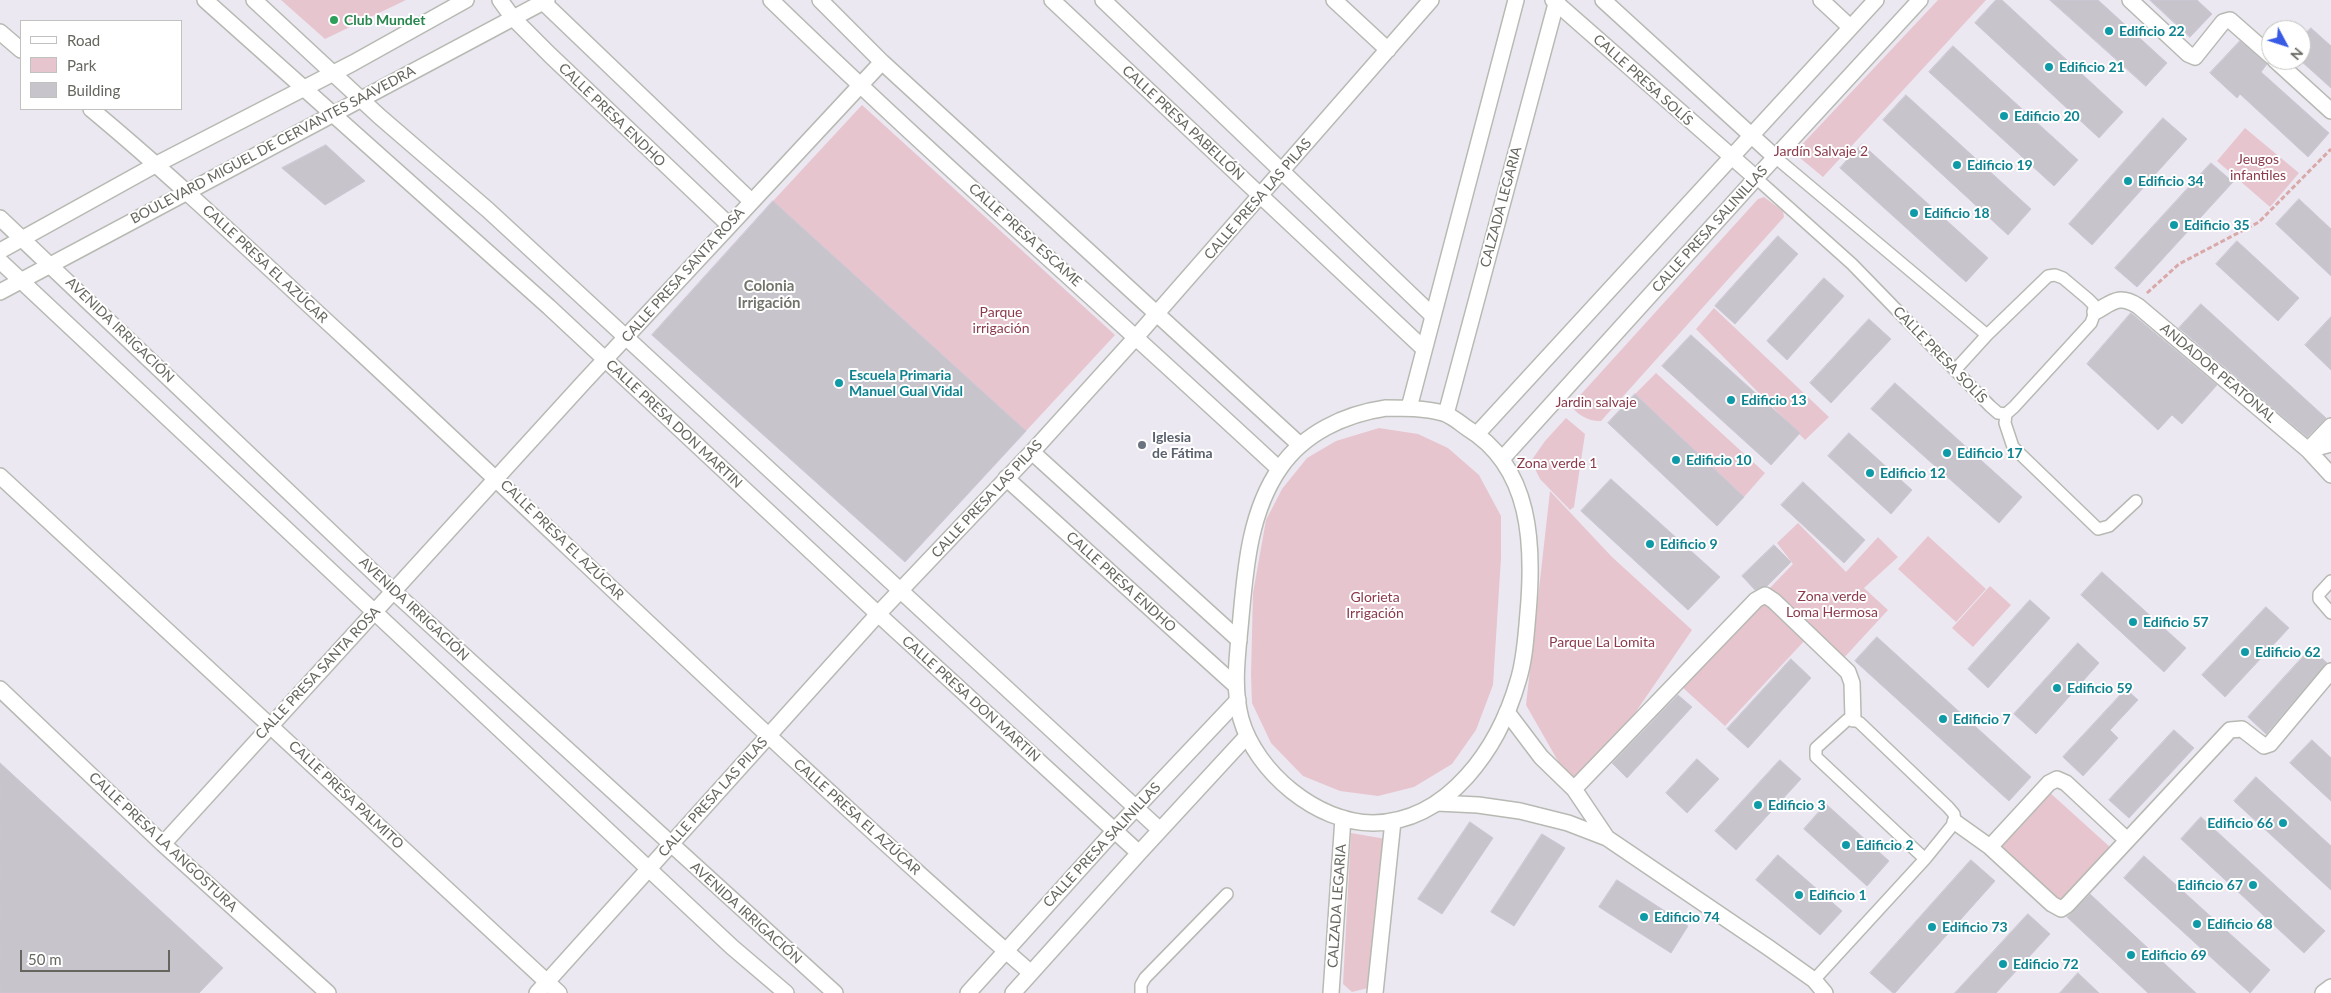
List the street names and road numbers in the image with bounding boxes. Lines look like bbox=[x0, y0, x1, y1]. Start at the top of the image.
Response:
street label: CALLE PRESA SOLÍS bbox=[1590, 31, 1696, 129]
street label: CALLE PRESA ENDHO bbox=[555, 60, 669, 170]
street label: BOULEVARD MIGUEL DE CERVANTES SAAVEDRA bbox=[128, 62, 418, 228]
street label: CALLE PRESA PABELLÓN bbox=[1118, 62, 1248, 184]
street label: CALLE PRESA LAS PILAS bbox=[1201, 135, 1315, 263]
street label: CALZADA LEGARIA bbox=[1477, 145, 1525, 269]
street label: CALLE PRESA SALINILLAS bbox=[1649, 162, 1771, 296]
street label: CALLE PRESA ESCAME bbox=[965, 180, 1085, 290]
street label: CALLE PRESA EL AZÚCAR bbox=[199, 201, 331, 327]
street label: CALLE PRESA SANTA ROSA bbox=[618, 204, 748, 346]
street label: AVENIDA IRRIGACIÓN bbox=[62, 274, 178, 386]
street label: CALLE PRESA SOLÍS bbox=[1889, 303, 1991, 407]
street label: ANDADOR PEATONAL bbox=[2157, 320, 2279, 426]
street label: CALLE PRESA DON MARTIN bbox=[602, 356, 746, 492]
street label: CALLE PRESA LAS PILAS bbox=[928, 437, 1046, 561]
street label: CALLE PRESA EL AZÚCAR bbox=[497, 477, 627, 603]
street label: CALLE PRESA ENDHO bbox=[1063, 528, 1179, 636]
street label: AVENIDA IRRIGACIÓN bbox=[356, 554, 472, 664]
street label: CALLE PRESA SANTA ROSA bbox=[252, 603, 384, 743]
street label: CALLE PRESA DON MARTIN bbox=[898, 632, 1044, 766]
street label: CALLE PRESA LAS PILAS bbox=[655, 734, 771, 860]
street label: CALLE PRESA PALMITO bbox=[285, 737, 407, 853]
street label: CALLE PRESA EL AZÚCAR bbox=[790, 755, 924, 879]
street label: CALLE PRESA LA ANGOSTURA bbox=[85, 769, 241, 915]
street label: CALLE PRESA SALINILLAS bbox=[1040, 779, 1164, 911]
street label: CALZADA LEGARIA bbox=[1324, 843, 1350, 969]
street label: AVENIDA IRRIGACIÓN bbox=[687, 858, 805, 968]

